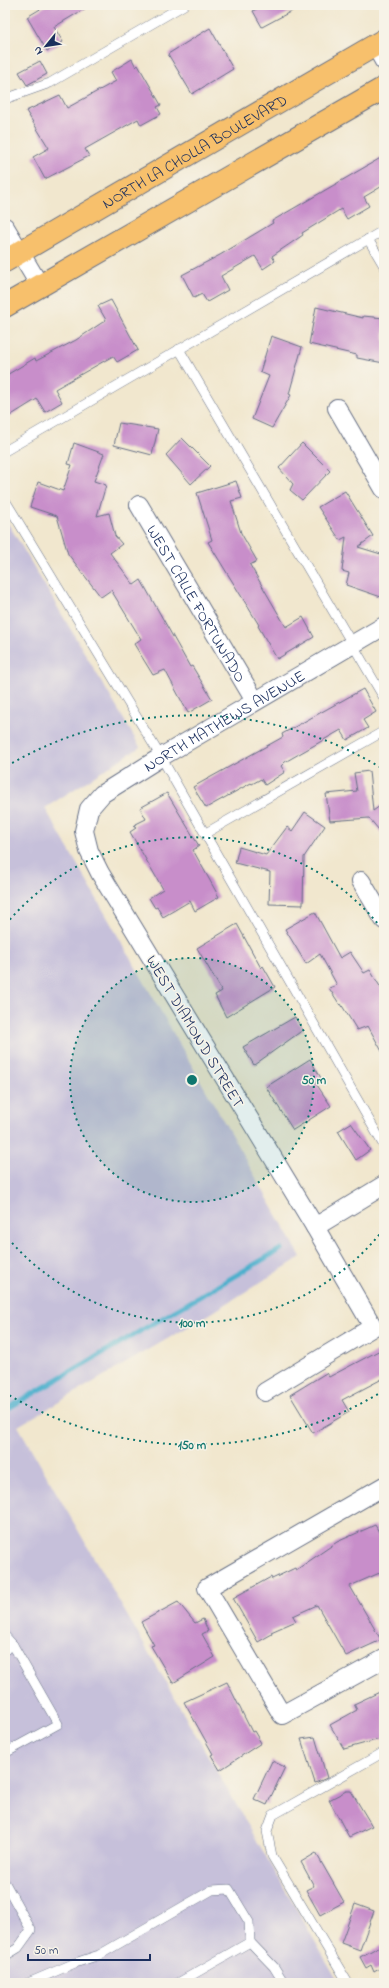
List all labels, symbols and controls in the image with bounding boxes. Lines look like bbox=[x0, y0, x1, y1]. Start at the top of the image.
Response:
north arrow bbox=[26, 26, 66, 66]
text: N bbox=[29, 43, 47, 58]
street label: NORTH LA CHOLLA BOULEVARD bbox=[98, 89, 292, 216]
street label: WEST CALLE FORTUNADO bbox=[139, 521, 251, 687]
street label: NORTH MATHEWS AVENUE bbox=[140, 665, 310, 779]
street label: WEST DIAMOND STREET bbox=[139, 951, 250, 1113]
text: 50 m bbox=[302, 1072, 327, 1090]
centre of rings bbox=[185, 1073, 199, 1087]
text: 100 m bbox=[179, 1315, 206, 1333]
text: 150 m bbox=[178, 1437, 207, 1455]
scale bar bbox=[28, 1936, 150, 1962]
text: 50 m bbox=[34, 1942, 58, 1960]

